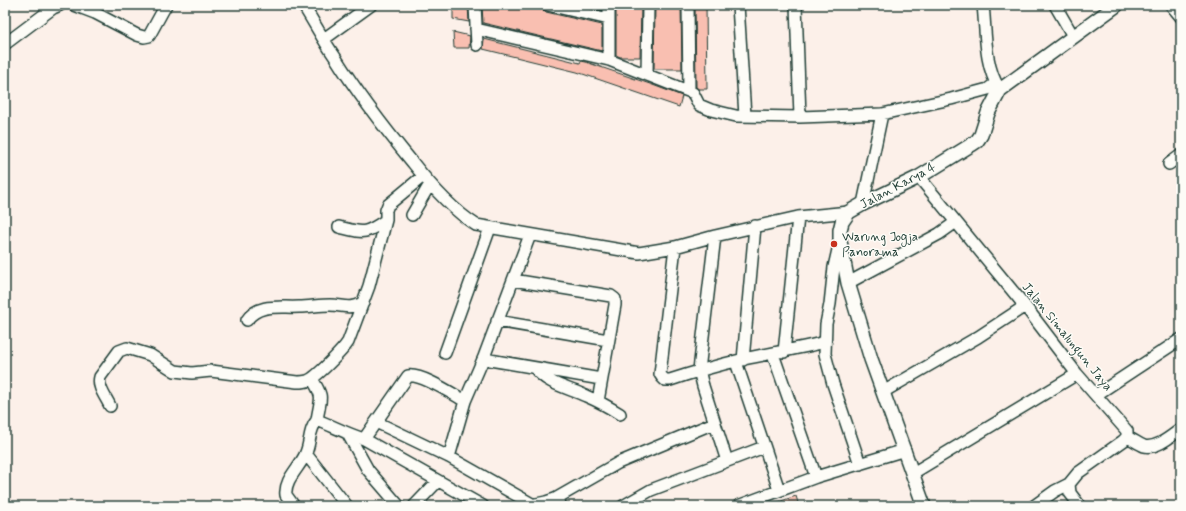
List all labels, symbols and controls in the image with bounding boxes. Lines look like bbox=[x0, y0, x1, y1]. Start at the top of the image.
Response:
street label: Jalan Karya 4 bbox=[857, 159, 939, 213]
place label: Warung Jogja Panorama bbox=[842, 229, 918, 261]
marker: Warung Jogja Panorama bbox=[829, 239, 839, 249]
street label: Jalan Simalungun Jaya bbox=[1016, 279, 1116, 396]

